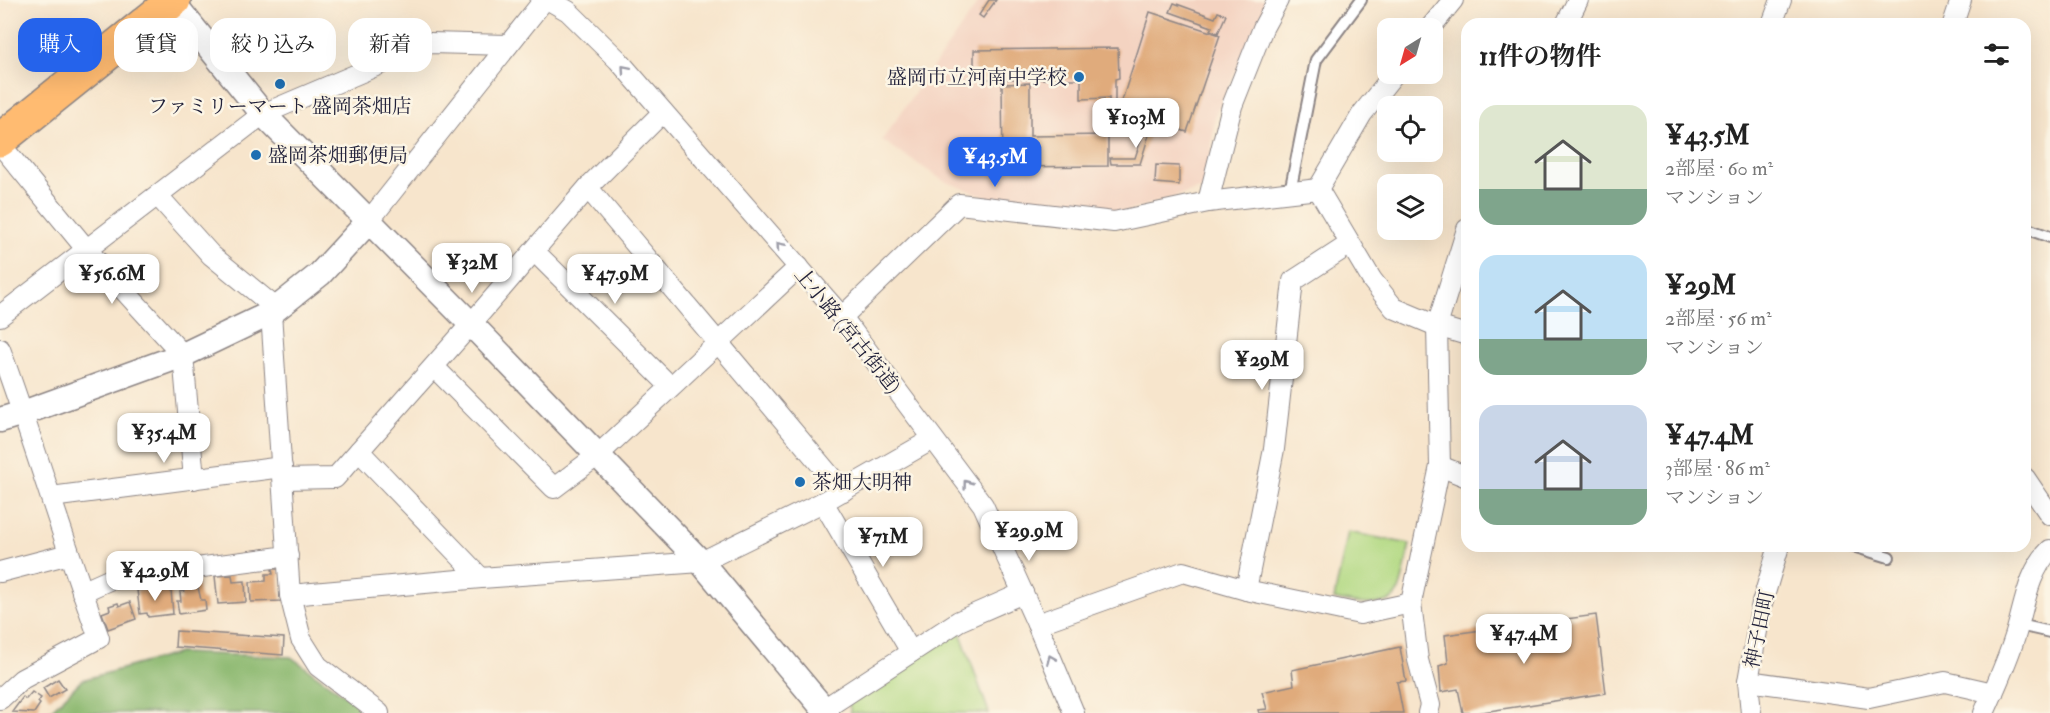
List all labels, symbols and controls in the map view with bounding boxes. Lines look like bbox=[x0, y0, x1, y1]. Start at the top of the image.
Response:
chip: 購入 bbox=[18, 18, 102, 72]
chip: 賃貸 bbox=[114, 18, 198, 72]
chip: 絞り込み bbox=[210, 18, 336, 72]
chip: 新着 bbox=[348, 18, 432, 72]
north arrow bbox=[1377, 18, 1443, 84]
map controls bbox=[1377, 18, 1443, 240]
icon: filters bbox=[1980, 38, 2013, 71]
text: 11件の物件 bbox=[1479, 41, 1602, 73]
one-way arrow bbox=[621, 65, 632, 75]
place label: 盛岡市立河南中学校 bbox=[887, 65, 1067, 90]
marker: 盛岡市立河南中学校 bbox=[1072, 70, 1086, 84]
marker: ファミリーマート 盛岡茶畑店 bbox=[273, 77, 287, 91]
place label: ファミリーマート 盛岡茶畑店 bbox=[148, 94, 412, 119]
button: locate bbox=[1377, 96, 1443, 162]
pin: ¥103M bbox=[1094, 98, 1178, 149]
text: ¥103M bbox=[1106, 105, 1166, 130]
text: ¥43.5M bbox=[1665, 120, 1750, 152]
icon: home bbox=[1527, 129, 1599, 201]
pin: ¥43.5M bbox=[946, 137, 1044, 188]
place label: 盛岡茶畑郵便局 bbox=[268, 143, 408, 168]
text: ¥43.5M bbox=[962, 144, 1028, 169]
marker: 盛岡茶畑郵便局 bbox=[249, 148, 263, 162]
text: 2部屋 · 60 m² bbox=[1665, 156, 1773, 181]
button: layers bbox=[1377, 174, 1443, 240]
text: マンション bbox=[1665, 185, 1764, 210]
one-way arrow bbox=[776, 242, 787, 252]
pin: ¥32M bbox=[436, 243, 508, 294]
text: ¥32M bbox=[446, 250, 498, 275]
pin: ¥56.6M bbox=[63, 254, 161, 305]
pin: ¥47.9M bbox=[566, 254, 664, 305]
text: ¥56.6M bbox=[78, 261, 146, 286]
text: ¥47.9M bbox=[581, 261, 649, 286]
street label: 上小路 (宮古街道) bbox=[789, 262, 906, 398]
text: ¥29M bbox=[1665, 270, 1736, 302]
icon: home bbox=[1527, 279, 1599, 351]
text: 2部屋 · 56 m² bbox=[1665, 306, 1772, 331]
text: マンション bbox=[1665, 335, 1764, 360]
pin: ¥29M bbox=[1226, 340, 1298, 391]
text: ¥29M bbox=[1235, 347, 1289, 372]
pin: ¥35.4M bbox=[115, 413, 213, 464]
text: ¥35.4M bbox=[131, 420, 197, 445]
text: ¥47.4M bbox=[1665, 420, 1754, 452]
icon: home bbox=[1527, 429, 1599, 501]
text: 3部屋 · 86 m² bbox=[1665, 456, 1770, 481]
place label: 茶畑大明神 bbox=[812, 470, 912, 495]
marker: 茶畑大明神 bbox=[793, 475, 807, 489]
one-way arrow bbox=[963, 480, 974, 491]
text: マンション bbox=[1665, 485, 1764, 510]
pin: ¥29.9M bbox=[980, 511, 1078, 562]
pin: ¥71M bbox=[847, 517, 919, 568]
text: ¥29.9M bbox=[995, 518, 1063, 543]
text: ¥71M bbox=[858, 524, 908, 549]
pin: ¥42.9M bbox=[106, 551, 204, 602]
text: ¥42.9M bbox=[120, 558, 190, 583]
street label: 神子田町 bbox=[1739, 587, 1780, 671]
pin: ¥47.4M bbox=[1475, 614, 1573, 665]
text: ¥47.4M bbox=[1490, 621, 1558, 646]
one-way arrow bbox=[1046, 654, 1058, 665]

